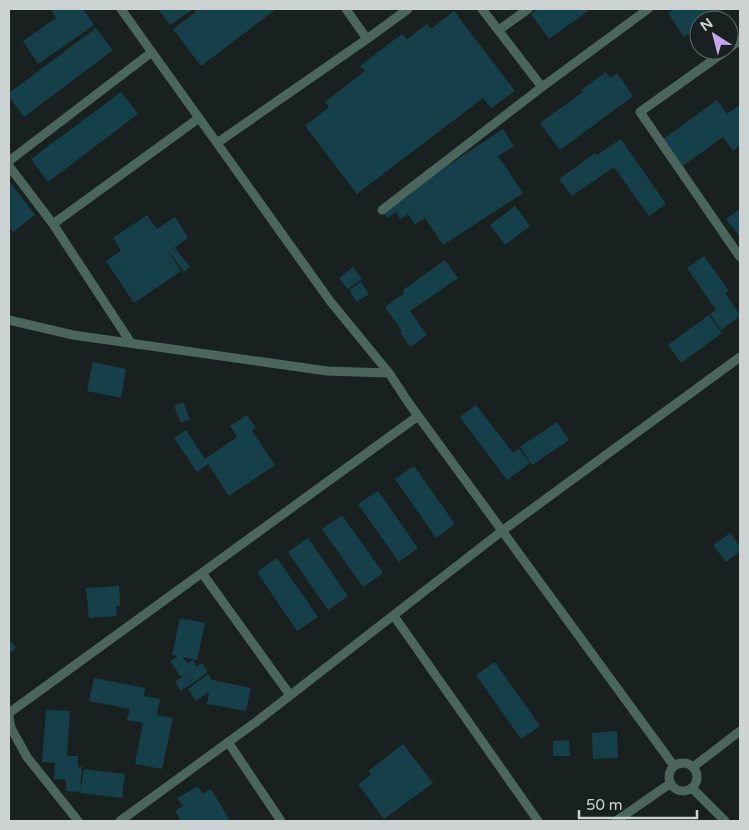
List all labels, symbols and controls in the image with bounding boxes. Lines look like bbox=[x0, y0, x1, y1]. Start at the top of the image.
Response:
north arrow bbox=[689, 10, 739, 60]
text: N bbox=[697, 15, 716, 35]
scale bar bbox=[579, 788, 696, 820]
text: 50 m bbox=[586, 796, 623, 814]

